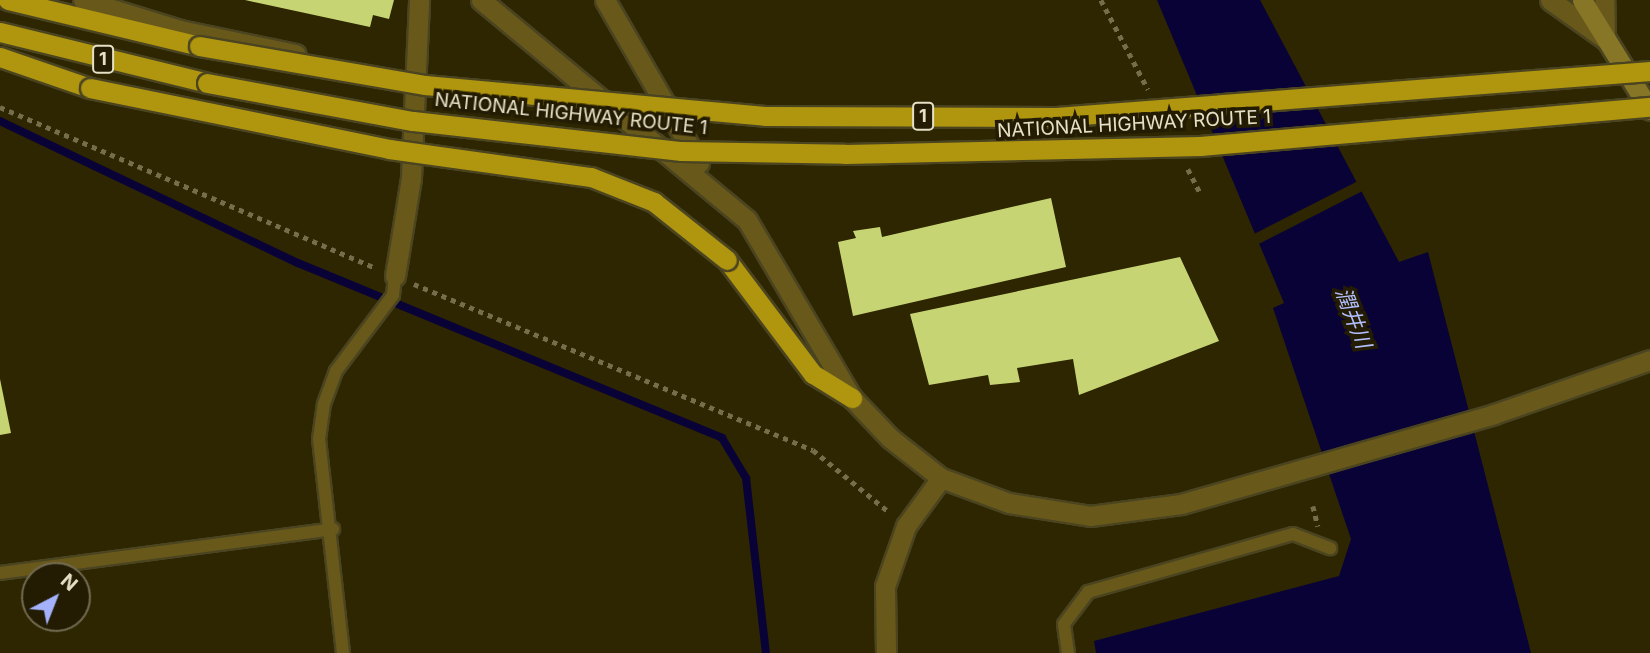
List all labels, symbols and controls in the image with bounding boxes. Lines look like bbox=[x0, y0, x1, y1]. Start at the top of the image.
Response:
road number: 1 bbox=[91, 44, 115, 74]
street label: NATIONAL HIGHWAY ROUTE 1 bbox=[434, 88, 708, 140]
road number: 1 bbox=[911, 102, 935, 131]
street label: NATIONAL HIGHWAY ROUTE 1 bbox=[997, 105, 1271, 143]
water label: 潤井川 bbox=[1330, 284, 1376, 352]
north arrow bbox=[21, 562, 91, 632]
text: N bbox=[56, 569, 82, 596]

